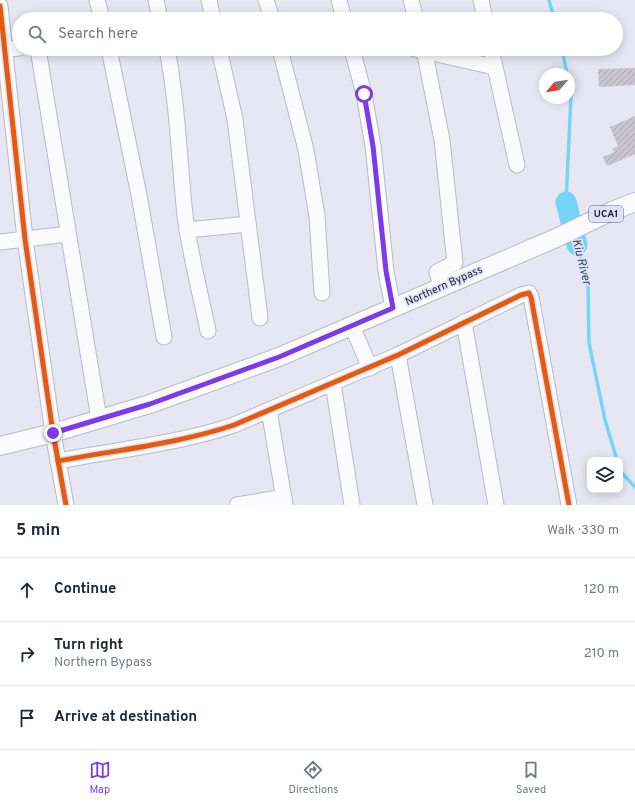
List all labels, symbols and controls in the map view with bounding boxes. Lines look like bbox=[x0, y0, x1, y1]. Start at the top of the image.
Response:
search box bbox=[12, 12, 623, 56]
icon: search bbox=[26, 23, 48, 45]
text: Search here bbox=[58, 25, 138, 44]
north arrow bbox=[539, 68, 575, 104]
route start bbox=[355, 85, 373, 103]
road number: UCA1 bbox=[589, 206, 623, 222]
water label: Kiu River bbox=[568, 237, 595, 288]
street label: Northern Bypass bbox=[403, 263, 485, 309]
route end bbox=[44, 424, 62, 442]
map controls bbox=[587, 457, 623, 493]
button: layers bbox=[587, 457, 623, 493]
text: 5 min bbox=[16, 520, 60, 542]
text: Walk · 330 m bbox=[547, 523, 619, 539]
icon: ahead bbox=[16, 579, 38, 601]
text: Continue bbox=[54, 580, 116, 599]
text: 120 m bbox=[584, 582, 619, 598]
text: Turn right bbox=[54, 636, 123, 655]
icon: right bbox=[16, 643, 38, 665]
text: 210 m bbox=[584, 646, 619, 662]
text: Northern Bypass bbox=[54, 655, 152, 671]
icon: arrive bbox=[16, 707, 38, 729]
text: Arrive at destination bbox=[54, 708, 197, 727]
tab: Map bbox=[89, 759, 111, 797]
tab: Directions bbox=[288, 759, 338, 797]
tab: Saved bbox=[516, 759, 546, 797]

